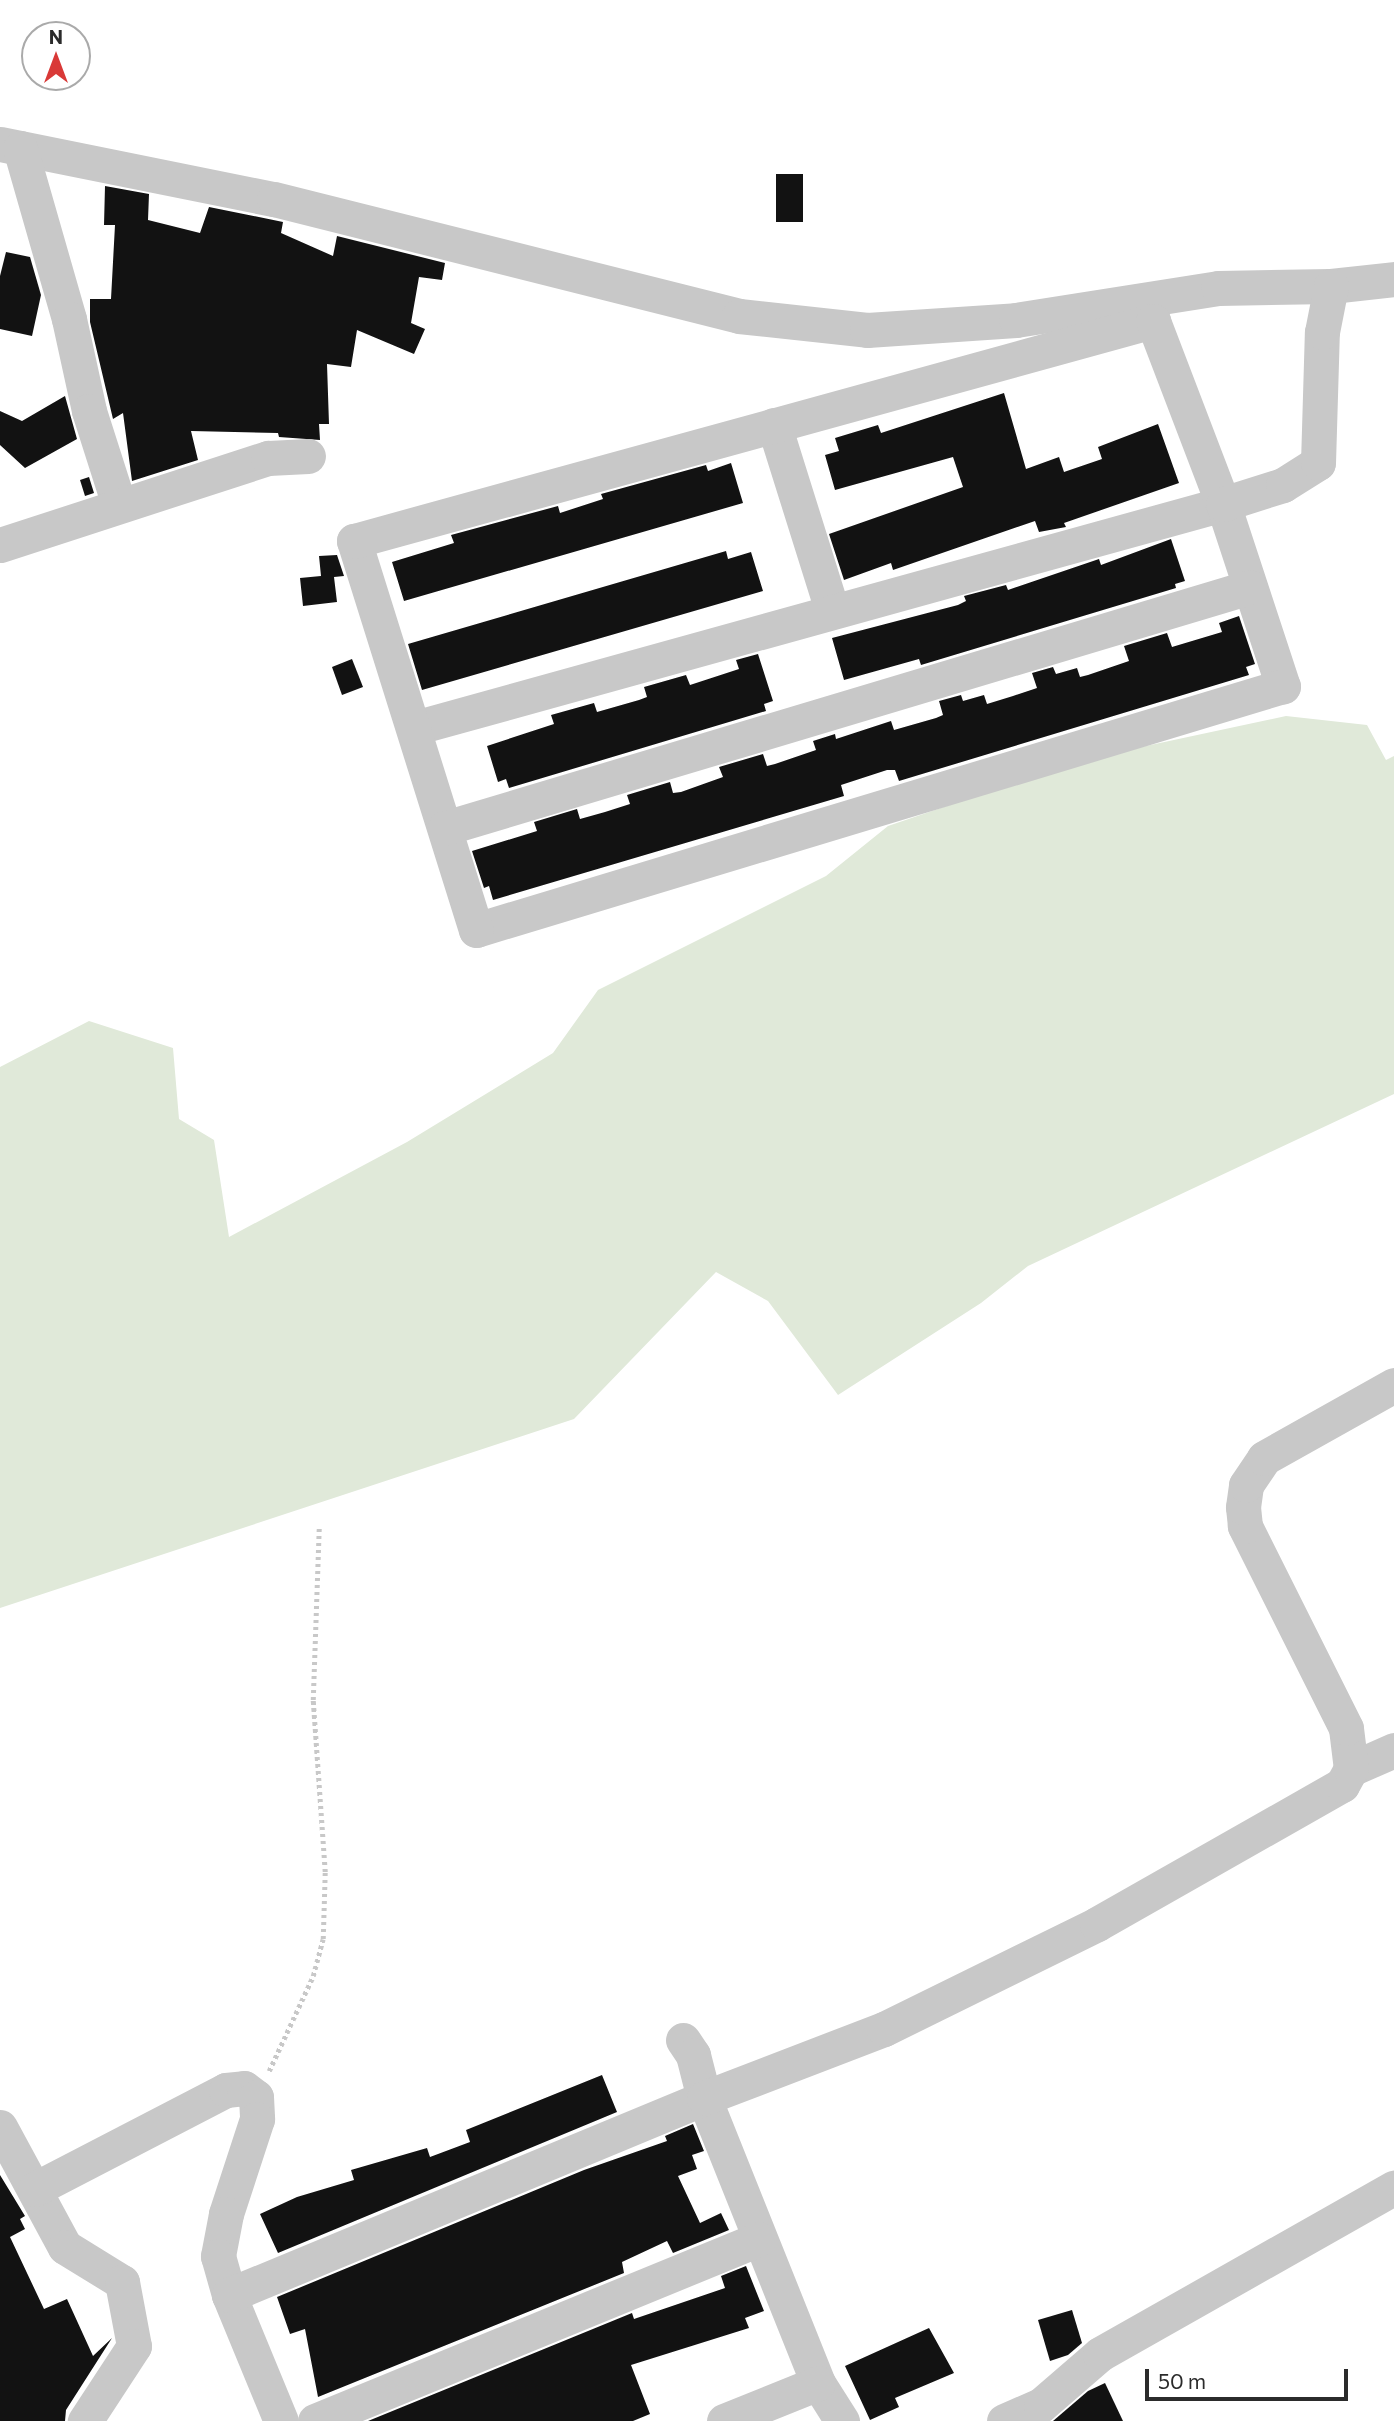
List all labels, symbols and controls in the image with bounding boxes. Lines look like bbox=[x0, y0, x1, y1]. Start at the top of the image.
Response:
north arrow bbox=[21, 21, 91, 91]
text: N bbox=[49, 25, 63, 48]
scale bar bbox=[1149, 2354, 1352, 2398]
text: 50 m bbox=[1158, 2368, 1206, 2393]

